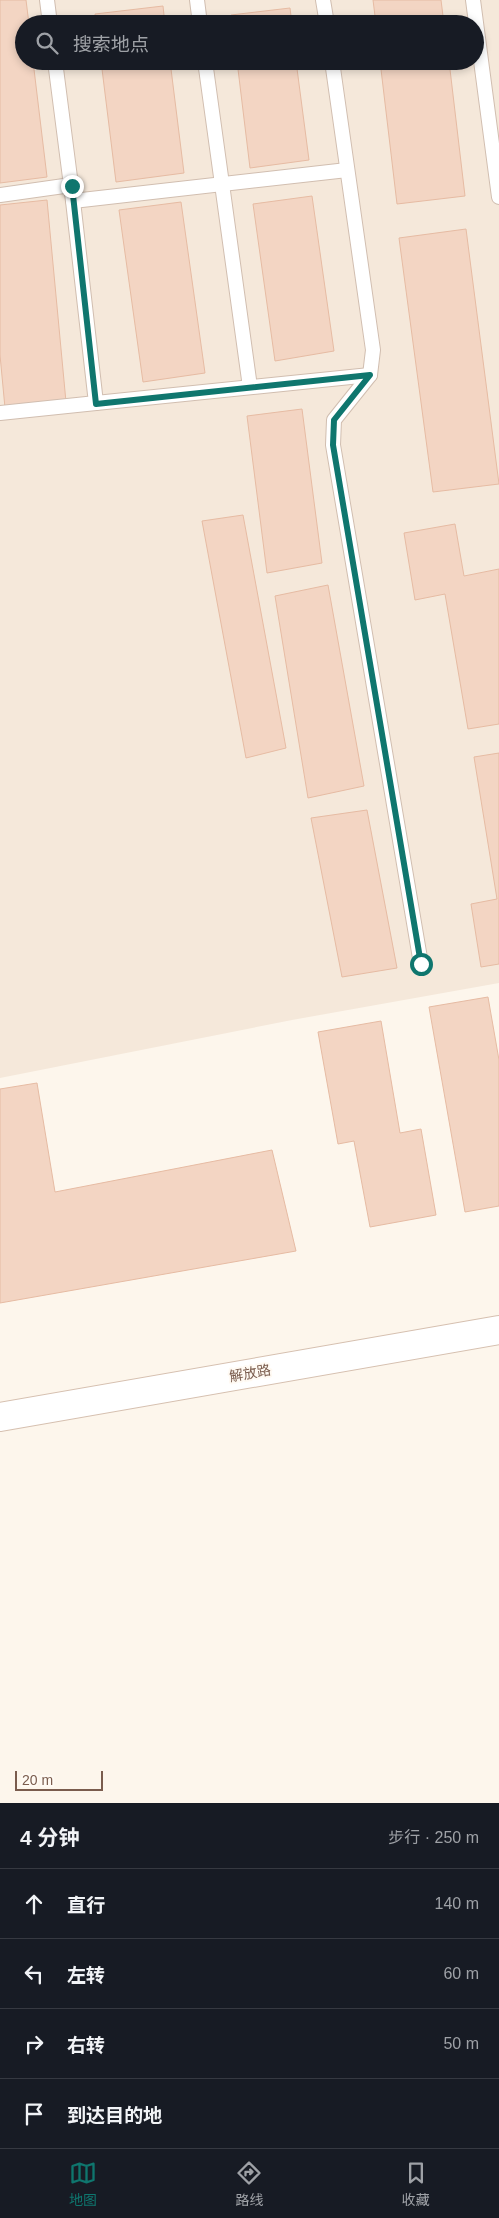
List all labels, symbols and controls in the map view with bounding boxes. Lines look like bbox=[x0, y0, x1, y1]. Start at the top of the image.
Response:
search box bbox=[15, 15, 484, 70]
icon: search bbox=[33, 29, 61, 57]
text: 搜索地点 bbox=[73, 34, 149, 55]
route end bbox=[61, 175, 84, 198]
route start bbox=[410, 953, 433, 976]
street label: 解放路 bbox=[228, 1361, 272, 1385]
scale bar bbox=[15, 1768, 102, 1791]
text: 20 m bbox=[22, 1772, 53, 1788]
text: 4 分钟 bbox=[20, 1826, 80, 1849]
text: 步行 · 250 m bbox=[388, 1829, 479, 1846]
icon: ahead bbox=[20, 1890, 48, 1918]
text: 直行 bbox=[67, 1895, 105, 1916]
text: 140 m bbox=[435, 1895, 479, 1912]
icon: left bbox=[20, 1960, 48, 1988]
text: 左转 bbox=[67, 1965, 105, 1986]
text: 60 m bbox=[443, 1965, 479, 1982]
icon: right bbox=[20, 2030, 48, 2058]
text: 右转 bbox=[67, 2035, 105, 2056]
text: 50 m bbox=[443, 2035, 479, 2052]
icon: arrive bbox=[20, 2100, 48, 2128]
text: 到达目的地 bbox=[67, 2105, 162, 2126]
tab: 地图 bbox=[69, 2159, 97, 2209]
tab: 路线 bbox=[235, 2159, 263, 2209]
tab: 收藏 bbox=[402, 2159, 430, 2209]

